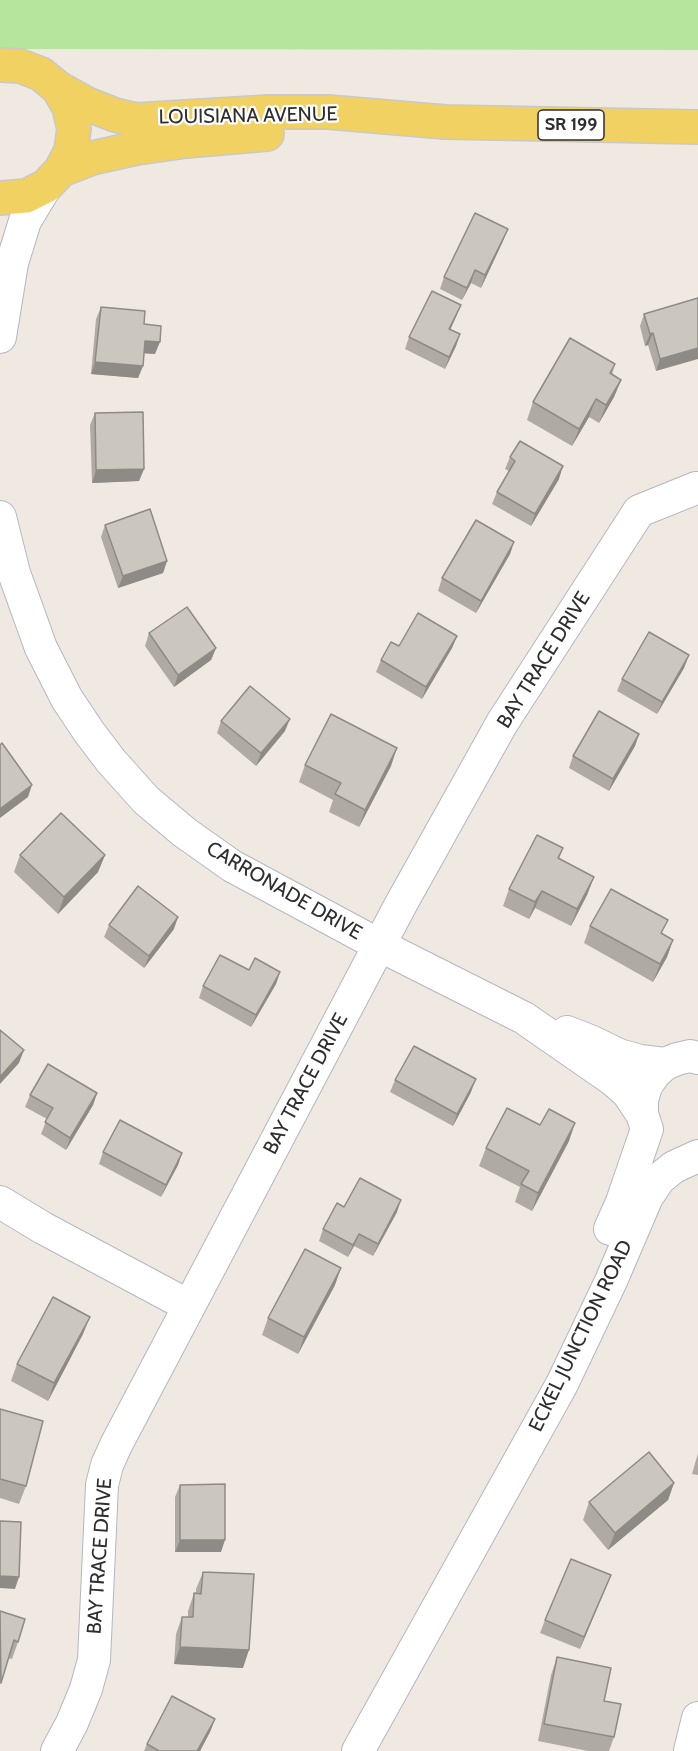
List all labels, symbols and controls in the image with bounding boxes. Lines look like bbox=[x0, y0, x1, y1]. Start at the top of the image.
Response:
street label: LOUISIANA AVENUE bbox=[158, 102, 338, 130]
road number: SR 199 bbox=[538, 110, 604, 140]
street label: BAY TRACE DRIVE bbox=[492, 587, 596, 733]
street label: CARRONADE DRIVE bbox=[202, 837, 366, 945]
street label: BAY TRACE DRIVE bbox=[259, 1009, 353, 1159]
street label: ECKEL JUNCTION ROAD bbox=[524, 1236, 638, 1436]
street label: BAY TRACE DRIVE bbox=[83, 1477, 117, 1635]

